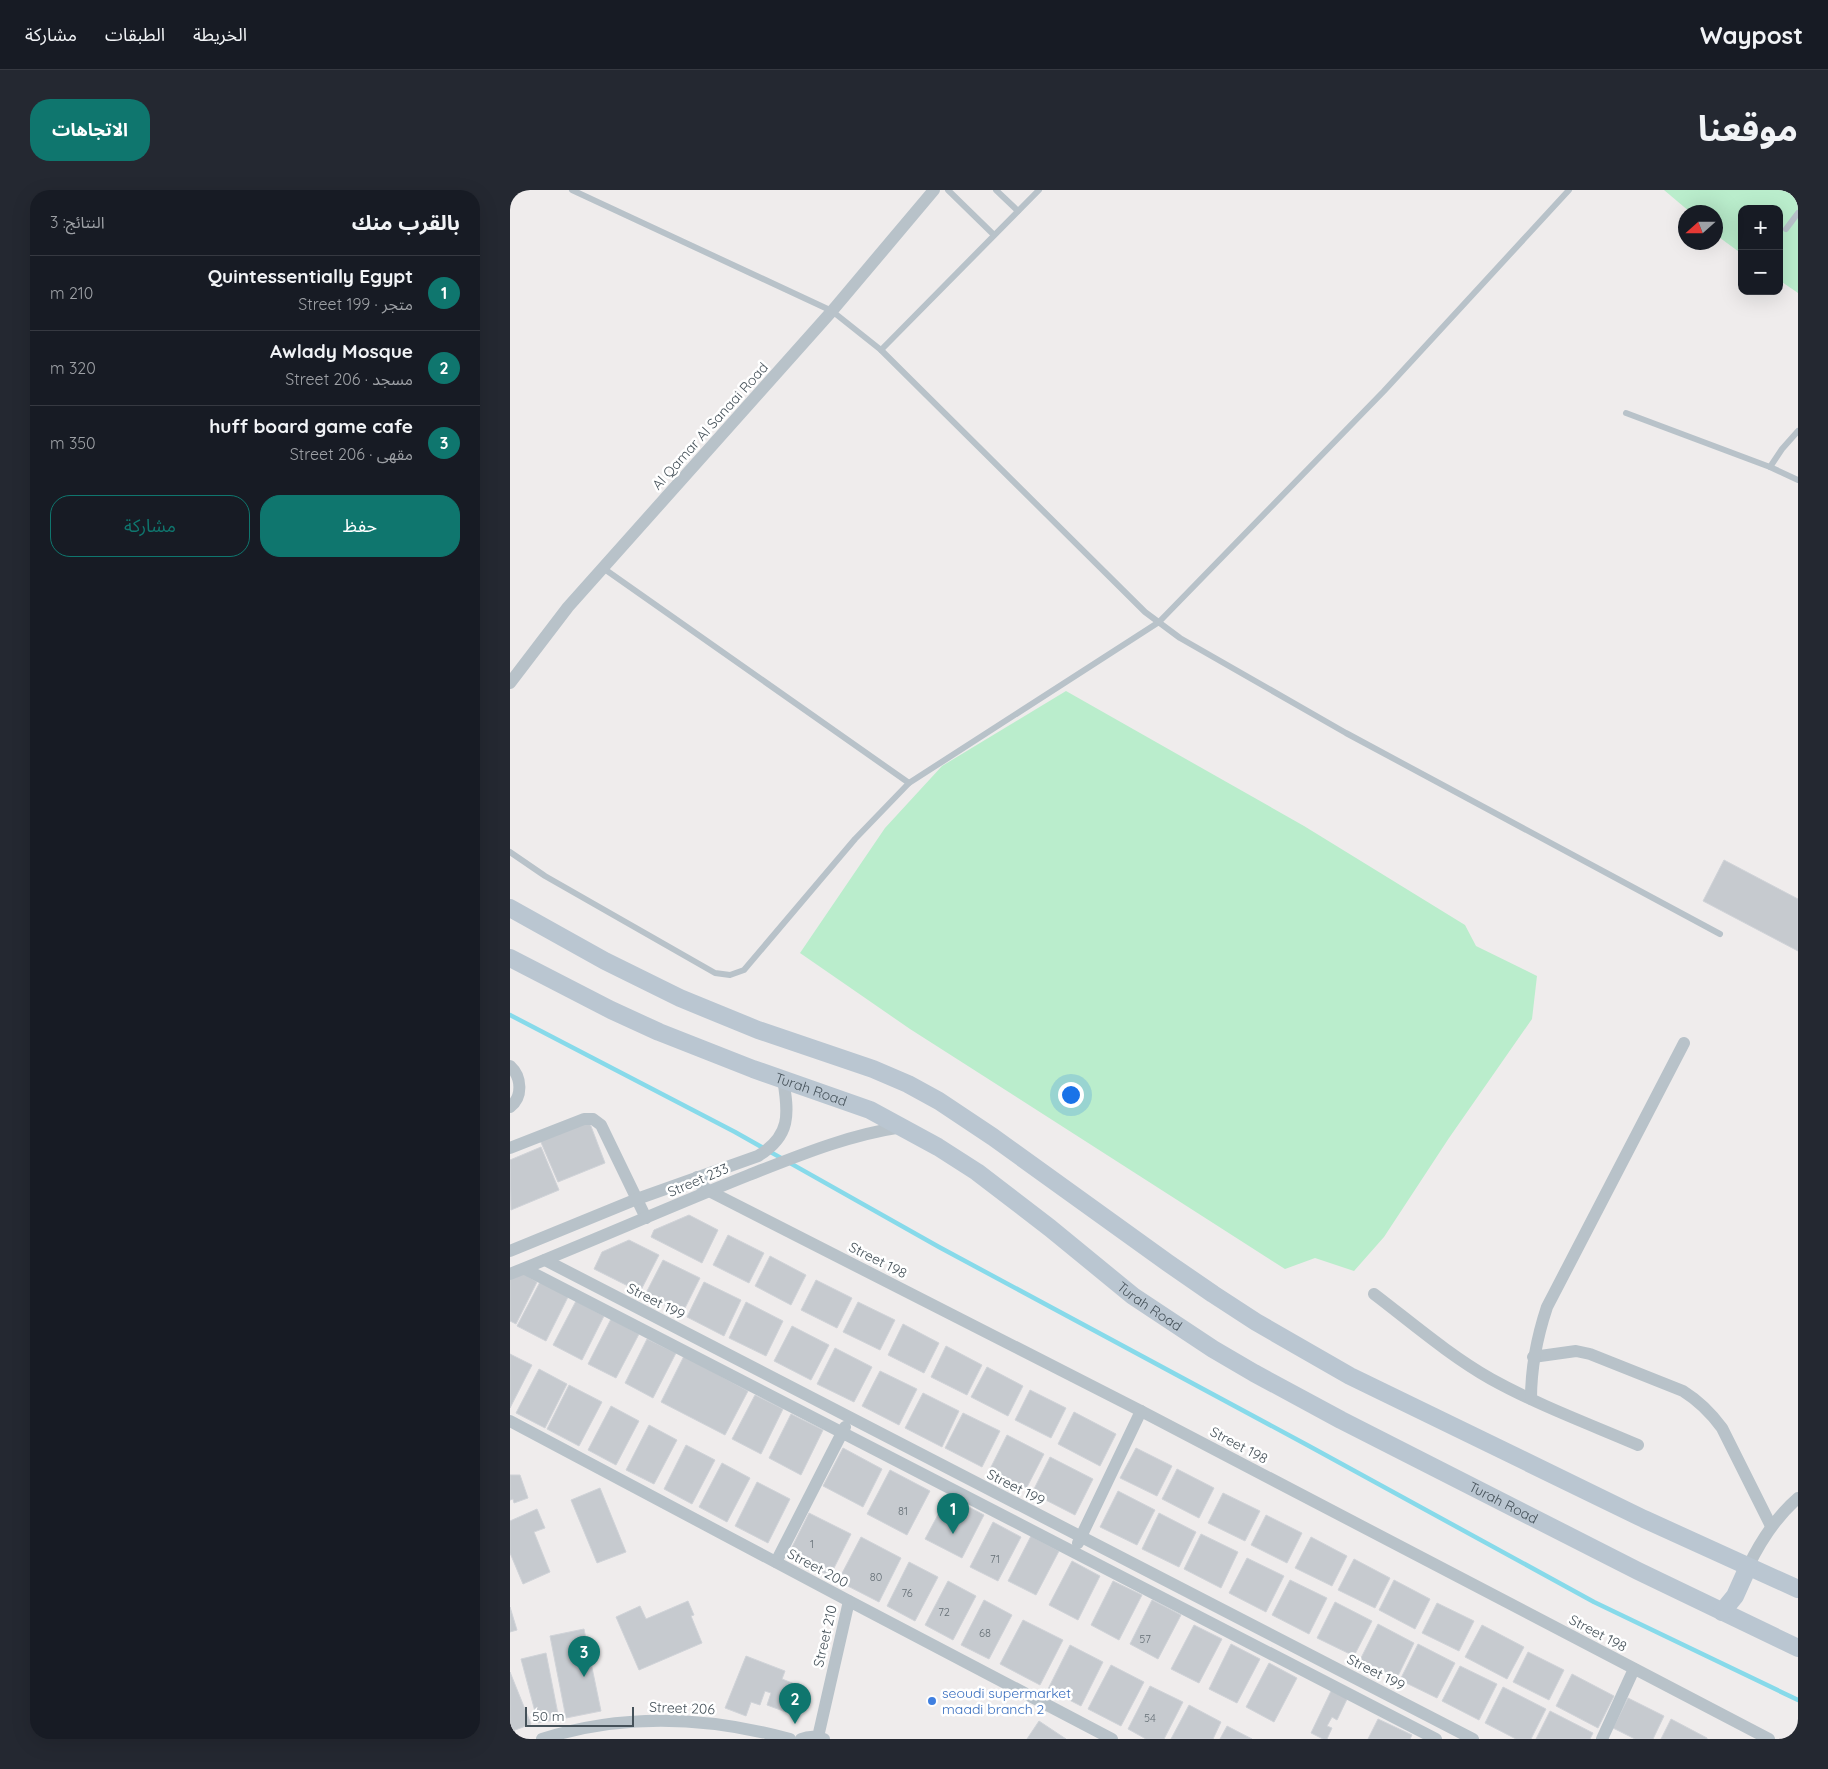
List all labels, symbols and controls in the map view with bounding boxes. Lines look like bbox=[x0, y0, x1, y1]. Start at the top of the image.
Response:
text: Waypost bbox=[1700, 20, 1803, 50]
text: مشاركة bbox=[25, 23, 77, 46]
text: الطبقات bbox=[105, 23, 165, 46]
text: الخريطة bbox=[193, 23, 247, 46]
button: الاتجاهات bbox=[30, 99, 150, 161]
text: موقعنا bbox=[1698, 106, 1798, 150]
north arrow bbox=[1678, 205, 1723, 250]
map controls bbox=[1738, 205, 1783, 295]
button: + bbox=[1738, 205, 1783, 250]
text: بالقرب منك bbox=[352, 209, 460, 235]
text: النتائج: 3 bbox=[50, 212, 105, 232]
button: − bbox=[1738, 250, 1783, 295]
text: Quintessentially Egypt bbox=[208, 264, 413, 288]
text: 210 m bbox=[50, 283, 93, 303]
text: 1 bbox=[441, 283, 447, 303]
text: متجر · Street 199 bbox=[298, 294, 413, 314]
text: Awlady Mosque bbox=[270, 339, 413, 363]
text: 320 m bbox=[50, 358, 96, 378]
text: 2 bbox=[439, 358, 449, 378]
street label: Al Qamar Al Sanaai Road bbox=[648, 359, 772, 493]
text: مسجد · Street 206 bbox=[285, 369, 413, 389]
text: huff board game cafe bbox=[209, 414, 413, 438]
text: 350 m bbox=[50, 433, 96, 453]
text: 3 bbox=[440, 433, 448, 453]
text: مقهى · Street 206 bbox=[290, 444, 413, 464]
button: مشاركة bbox=[50, 495, 250, 557]
button: حفظ bbox=[260, 495, 460, 557]
street label: Turah Road bbox=[773, 1068, 849, 1110]
your location bbox=[1058, 1082, 1084, 1108]
street label: Street 233 bbox=[665, 1159, 731, 1201]
street label: Street 198 bbox=[846, 1238, 910, 1282]
street label: Turah Road bbox=[1113, 1278, 1186, 1335]
street label: Street 199 bbox=[624, 1279, 688, 1323]
street label: Street 198 bbox=[1207, 1422, 1271, 1468]
street label: Street 199 bbox=[984, 1465, 1048, 1509]
street label: Turah Road bbox=[1466, 1478, 1541, 1528]
pin: 1 bbox=[937, 1493, 969, 1534]
house number: 81 bbox=[898, 1504, 908, 1518]
house number: 1 bbox=[810, 1537, 814, 1551]
street label: Street 200 bbox=[784, 1544, 852, 1592]
house number: 71 bbox=[990, 1552, 1000, 1566]
house number: 80 bbox=[870, 1570, 882, 1584]
house number: 76 bbox=[901, 1586, 913, 1600]
street label: Street 210 bbox=[809, 1603, 841, 1669]
house number: 72 bbox=[938, 1605, 950, 1619]
street label: Street 198 bbox=[1566, 1610, 1630, 1656]
house number: 68 bbox=[979, 1626, 991, 1640]
house number: 57 bbox=[1139, 1632, 1151, 1646]
pin: 3 bbox=[568, 1636, 600, 1677]
street label: Street 199 bbox=[1344, 1650, 1408, 1694]
pin: 2 bbox=[779, 1683, 811, 1724]
place label: seoudi supermarket maadi branch 2 bbox=[942, 1684, 1071, 1718]
marker: seoudi supermarket maadi branch 2 bbox=[926, 1695, 938, 1707]
street label: Street 206 bbox=[649, 1698, 716, 1718]
scale bar bbox=[525, 1704, 634, 1727]
text: 50 m bbox=[532, 1707, 565, 1725]
house number: 54 bbox=[1144, 1711, 1156, 1725]

